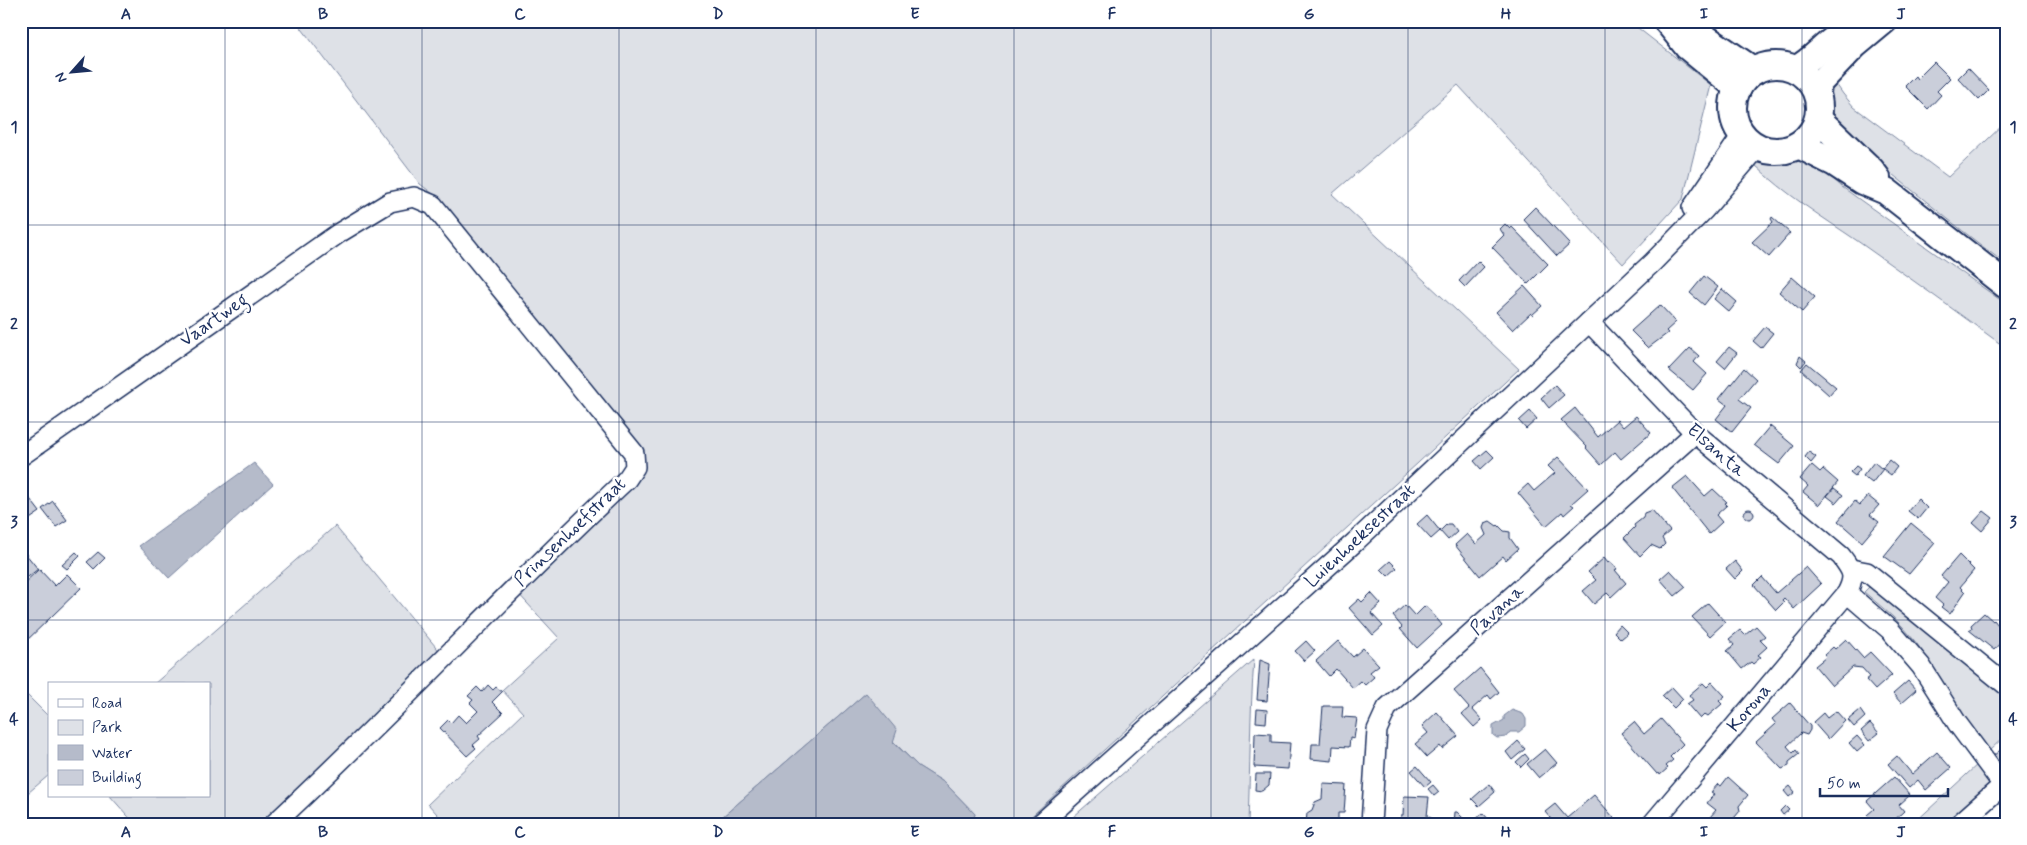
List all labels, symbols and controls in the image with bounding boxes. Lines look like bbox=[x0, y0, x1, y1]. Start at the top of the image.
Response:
text: A bbox=[121, 4, 131, 25]
text: B bbox=[318, 4, 328, 25]
text: C bbox=[514, 4, 526, 25]
text: D bbox=[712, 4, 724, 25]
text: E bbox=[910, 4, 920, 25]
text: F bbox=[1108, 4, 1117, 25]
text: G bbox=[1304, 4, 1315, 25]
text: H bbox=[1501, 4, 1512, 25]
text: I bbox=[1700, 4, 1709, 25]
text: J bbox=[1896, 4, 1906, 25]
north arrow bbox=[48, 48, 98, 98]
text: N bbox=[51, 69, 71, 86]
text: 1 bbox=[10, 117, 18, 138]
text: 1 bbox=[2009, 117, 2017, 138]
street label: Vaartweg bbox=[175, 287, 255, 355]
text: 2 bbox=[10, 314, 18, 335]
text: 2 bbox=[2009, 314, 2017, 335]
street label: Elsanta bbox=[1681, 418, 1751, 483]
street label: Prinsenhoefstraat bbox=[509, 472, 631, 592]
street label: Luienhoeksestraat bbox=[1299, 478, 1421, 594]
text: 3 bbox=[10, 512, 18, 533]
text: 3 bbox=[2009, 512, 2017, 533]
street label: Pavana bbox=[1465, 579, 1530, 641]
street label: Korona bbox=[1721, 679, 1777, 737]
legend bbox=[48, 682, 210, 798]
text: Road bbox=[92, 694, 122, 714]
text: 4 bbox=[9, 709, 19, 730]
text: 4 bbox=[2008, 709, 2018, 730]
text: Park bbox=[92, 718, 122, 738]
text: Water bbox=[92, 744, 132, 764]
scale bar bbox=[1820, 765, 1947, 797]
text: Building bbox=[92, 768, 142, 789]
text: 50 m bbox=[1827, 774, 1861, 794]
text: A bbox=[121, 822, 131, 843]
text: B bbox=[318, 822, 328, 843]
text: C bbox=[514, 822, 526, 843]
text: D bbox=[712, 822, 724, 843]
text: E bbox=[910, 822, 920, 843]
text: F bbox=[1108, 822, 1117, 843]
text: G bbox=[1304, 822, 1315, 843]
text: H bbox=[1501, 822, 1512, 843]
text: I bbox=[1700, 822, 1709, 843]
text: J bbox=[1896, 822, 1906, 843]

